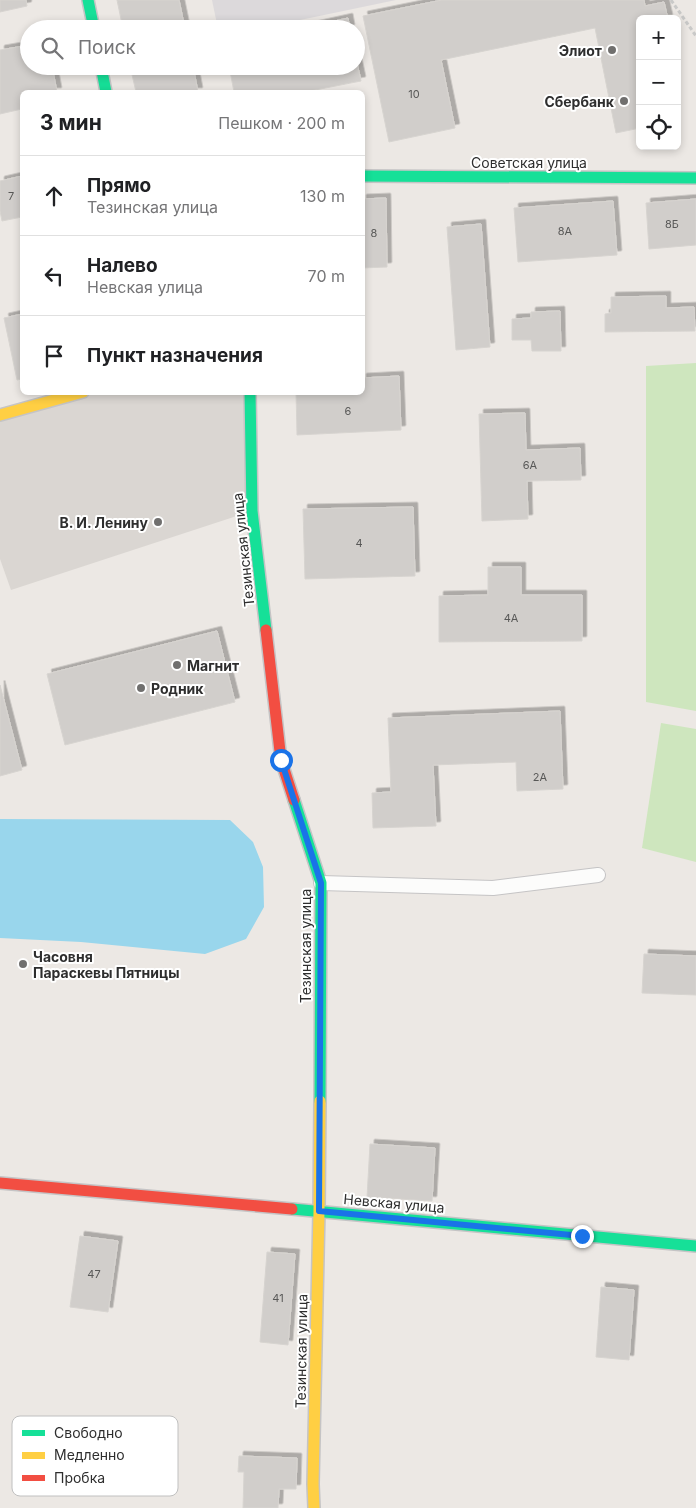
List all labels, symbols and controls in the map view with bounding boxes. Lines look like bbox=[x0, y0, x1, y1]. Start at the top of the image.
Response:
map controls bbox=[636, 15, 681, 150]
button: + bbox=[636, 15, 681, 60]
search box bbox=[20, 20, 365, 75]
icon: search bbox=[38, 34, 66, 62]
text: Поиск bbox=[78, 36, 136, 59]
place label: Элиот bbox=[559, 42, 602, 59]
marker: Элиот bbox=[606, 44, 618, 56]
button: − bbox=[636, 60, 681, 105]
house number: 10 bbox=[408, 87, 420, 101]
place label: Сбербанк bbox=[544, 93, 615, 110]
marker: Сбербанк bbox=[618, 95, 630, 107]
button: locate bbox=[636, 105, 681, 150]
text: 3 мин bbox=[40, 110, 102, 135]
text: Пешком · 200 m bbox=[218, 113, 345, 133]
street label: Советская улица bbox=[471, 154, 587, 171]
text: Прямо bbox=[87, 174, 151, 197]
icon: ahead bbox=[40, 182, 68, 210]
text: 130 m bbox=[300, 186, 345, 206]
house number: 7 bbox=[8, 189, 14, 203]
text: Тезинская улица bbox=[87, 197, 218, 217]
house number: 8Б bbox=[665, 217, 679, 231]
house number: 8А bbox=[558, 224, 573, 238]
house number: 8 bbox=[371, 226, 378, 240]
text: Налево bbox=[87, 254, 158, 277]
icon: left bbox=[40, 262, 68, 290]
text: 70 m bbox=[308, 266, 345, 286]
text: Невская улица bbox=[87, 277, 203, 297]
icon: arrive bbox=[40, 342, 68, 370]
text: Пункт назначения bbox=[87, 344, 263, 367]
house number: 6 bbox=[345, 404, 352, 418]
house number: 6А bbox=[523, 458, 538, 472]
street label: Тезинская улица bbox=[229, 492, 257, 608]
place label: В. И. Ленину bbox=[60, 514, 149, 531]
marker: В. И. Ленину bbox=[152, 516, 164, 528]
house number: 4 bbox=[355, 536, 363, 550]
house number: 4А bbox=[504, 611, 519, 625]
place label: Магнит bbox=[187, 657, 239, 674]
marker: Магнит bbox=[171, 659, 183, 671]
place label: Родник bbox=[151, 680, 204, 697]
marker: Родник bbox=[135, 682, 147, 694]
route start bbox=[270, 749, 293, 772]
house number: 2А bbox=[533, 770, 548, 784]
street label: Тезинская улица bbox=[297, 889, 314, 1003]
place label: Часовня Параскевы Пятницы bbox=[33, 948, 179, 981]
marker: Часовня Параскевы Пятницы bbox=[17, 958, 29, 970]
street label: Невская улица bbox=[343, 1190, 445, 1216]
route end bbox=[571, 1225, 594, 1248]
house number: 47 bbox=[87, 1267, 101, 1281]
house number: 41 bbox=[272, 1291, 284, 1305]
street label: Тезинская улица bbox=[292, 1294, 310, 1408]
legend bbox=[12, 1416, 178, 1496]
text: Свободно bbox=[54, 1424, 123, 1441]
text: Медленно bbox=[54, 1446, 125, 1463]
text: Пробка bbox=[54, 1469, 105, 1486]

